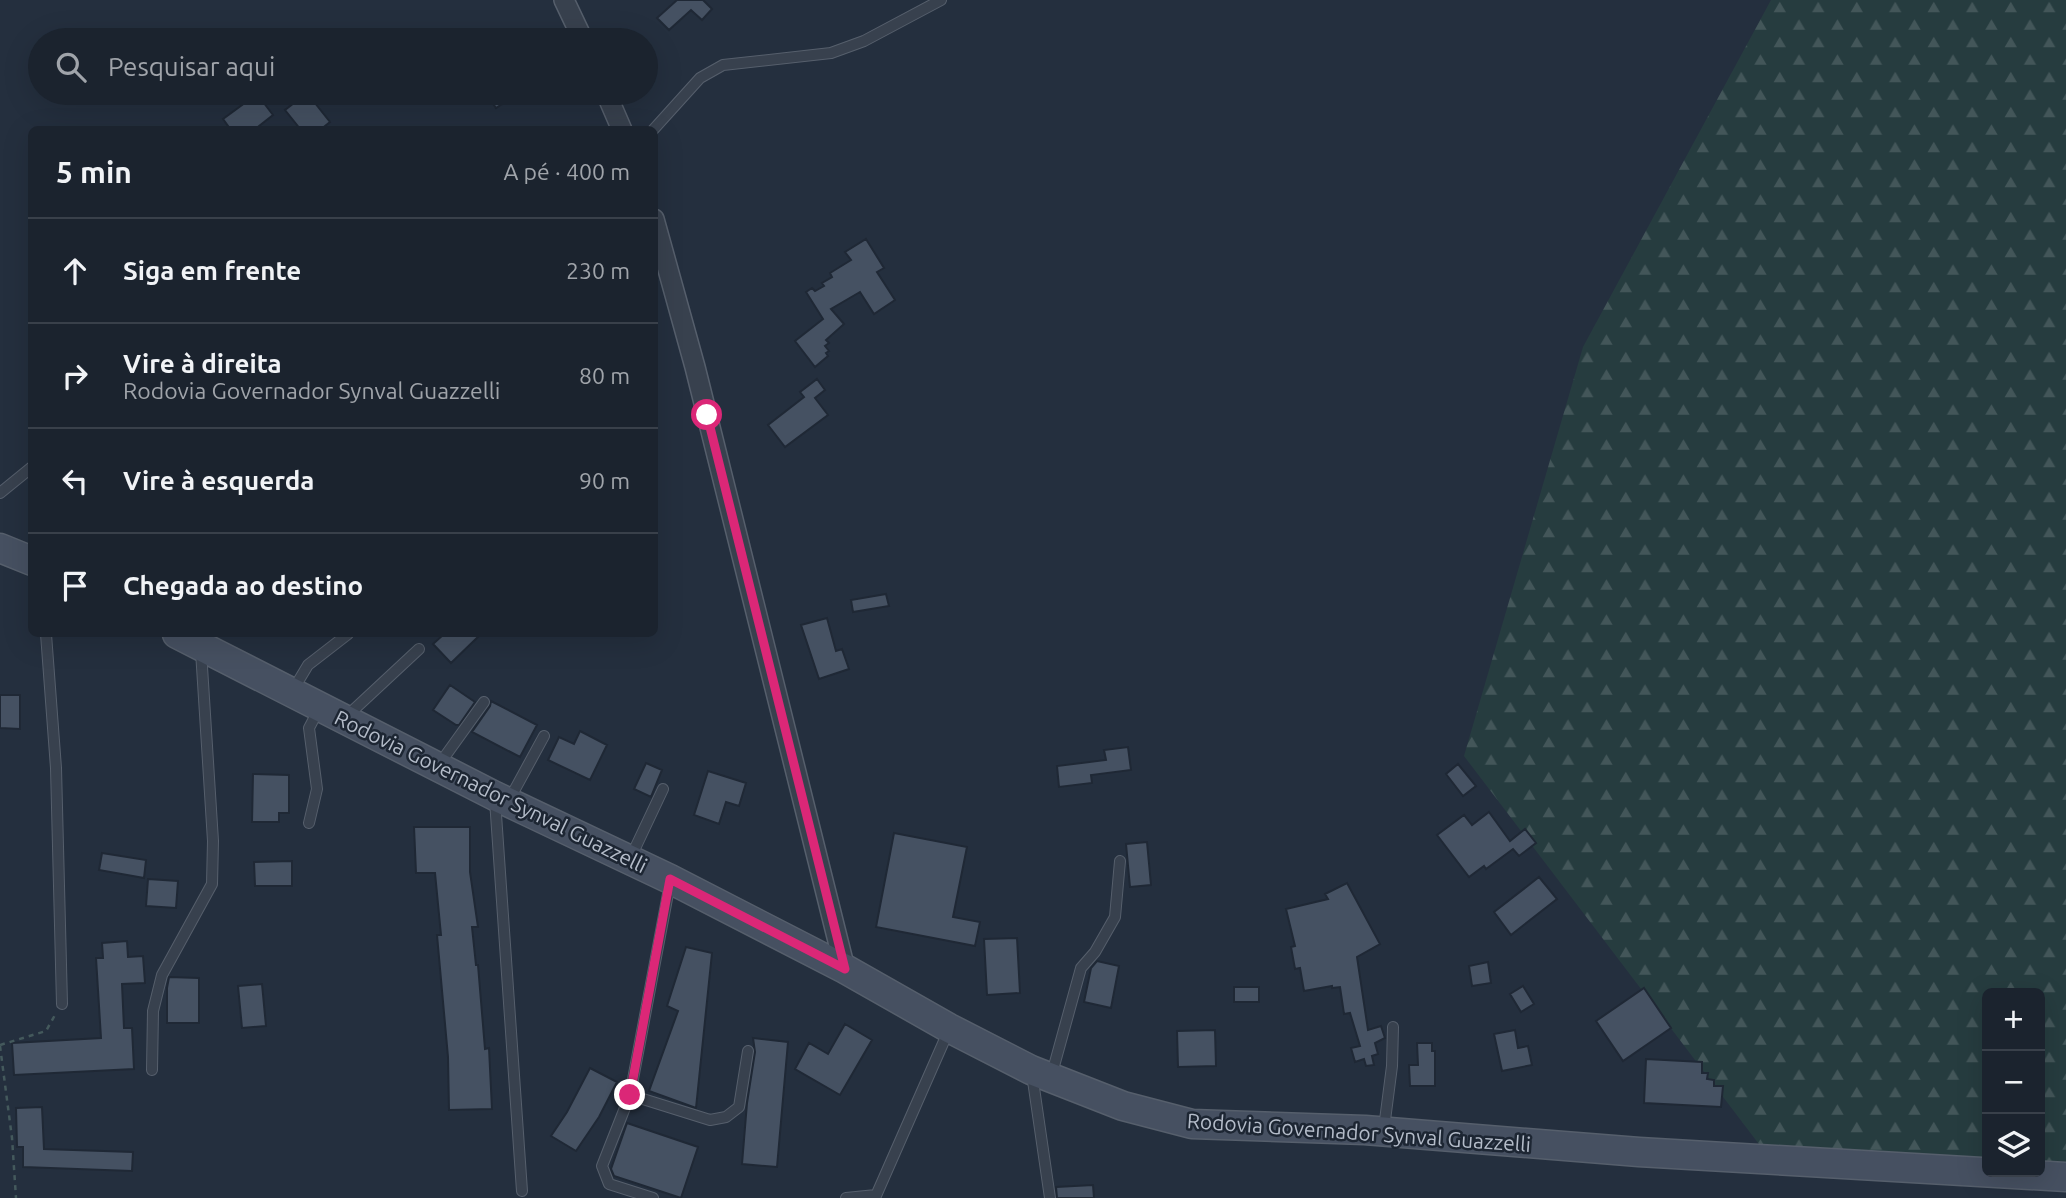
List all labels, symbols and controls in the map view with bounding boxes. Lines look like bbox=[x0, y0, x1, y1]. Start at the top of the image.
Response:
search box bbox=[28, 28, 658, 105]
icon: search bbox=[52, 48, 90, 86]
text: Pesquisar aqui bbox=[108, 52, 275, 81]
text: 5 min bbox=[56, 155, 132, 189]
text: A pé · 400 m bbox=[503, 159, 630, 184]
icon: ahead bbox=[56, 252, 94, 290]
text: Siga em frente bbox=[123, 256, 301, 285]
text: 230 m bbox=[566, 258, 630, 283]
text: Vire à direita bbox=[123, 349, 282, 378]
icon: right bbox=[56, 357, 94, 395]
text: 80 m bbox=[579, 363, 630, 388]
text: Rodovia Governador Synval Guazzelli bbox=[123, 378, 500, 403]
route start bbox=[691, 399, 722, 430]
icon: left bbox=[56, 462, 94, 500]
text: Vire à esquerda bbox=[123, 466, 314, 495]
text: 90 m bbox=[579, 468, 630, 493]
icon: arrive bbox=[56, 567, 94, 605]
text: Chegada ao destino bbox=[123, 571, 363, 600]
street label: Rodovia Governador Synval Guazzelli bbox=[331, 705, 651, 877]
map controls bbox=[1982, 988, 2045, 1177]
button: + bbox=[1982, 988, 2045, 1051]
button: − bbox=[1982, 1051, 2045, 1114]
route end bbox=[614, 1079, 645, 1110]
street label: Rodovia Governador Synval Guazzelli bbox=[1186, 1108, 1532, 1156]
button: layers bbox=[1982, 1114, 2045, 1177]

